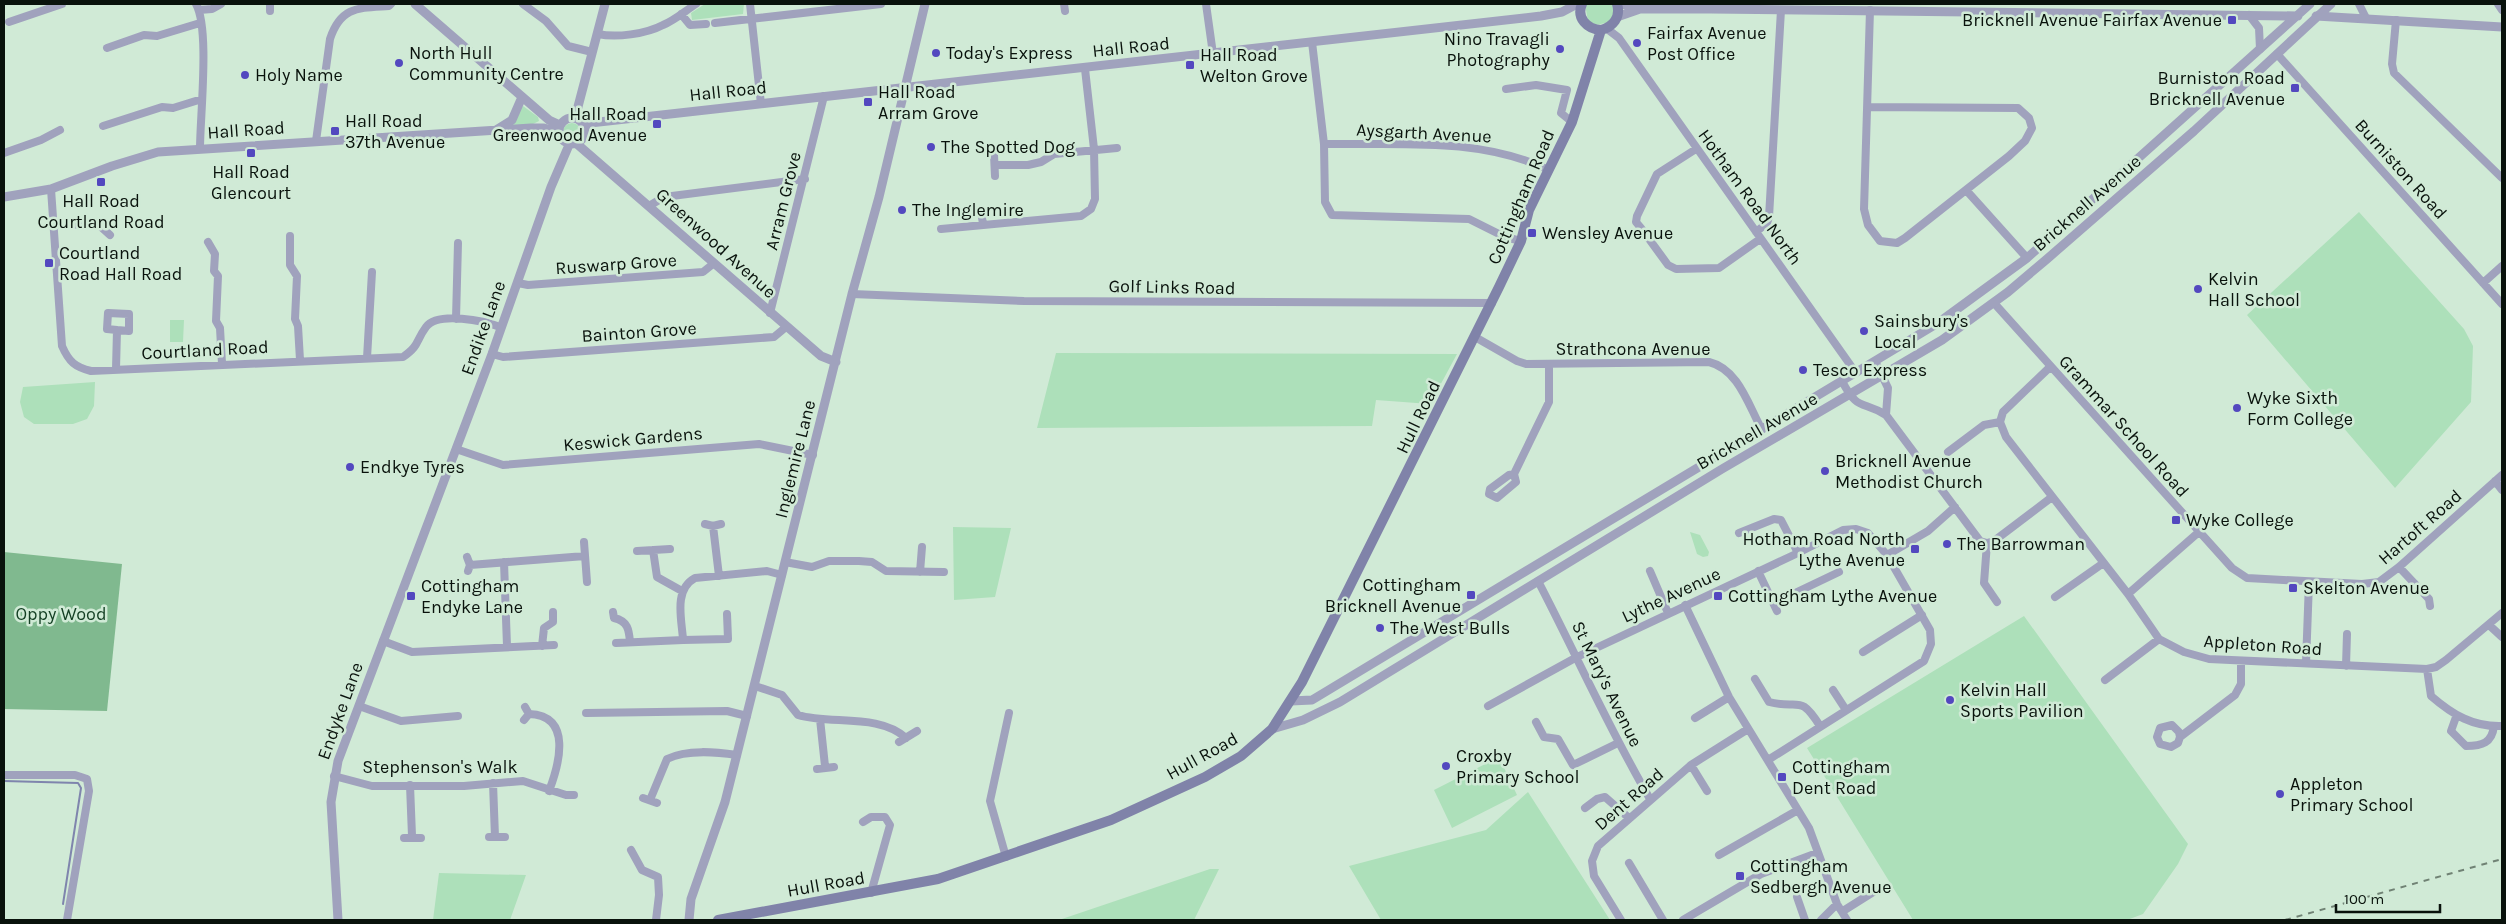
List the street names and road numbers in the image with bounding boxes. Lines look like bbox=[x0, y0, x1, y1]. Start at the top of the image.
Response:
street label: Hall Road bbox=[1091, 32, 1171, 62]
street label: Hall Road bbox=[688, 76, 768, 106]
street label: Burniston Road bbox=[2350, 114, 2452, 224]
street label: Hall Road bbox=[206, 116, 286, 144]
street label: Aysgarth Avenue bbox=[1356, 118, 1492, 148]
street label: Hotham Road North bbox=[1693, 125, 1807, 269]
street label: Cottingham Road bbox=[1483, 126, 1559, 268]
street label: Arram Grove bbox=[760, 150, 806, 252]
street label: Bricknell Avenue bbox=[2028, 150, 2146, 256]
street label: Greenwood Avenue bbox=[651, 183, 781, 303]
street label: Ruswarp Grove bbox=[554, 249, 678, 279]
street label: Golf Links Road bbox=[1108, 275, 1236, 299]
street label: Endike Lane bbox=[456, 278, 510, 378]
street label: Bainton Grove bbox=[581, 317, 697, 347]
street label: Courtland Road bbox=[141, 336, 269, 364]
street label: Strathcona Avenue bbox=[1555, 338, 1711, 360]
street label: Grammar School Road bbox=[2054, 350, 2194, 502]
street label: Hull Road bbox=[1391, 377, 1445, 457]
street label: Bricknell Avenue bbox=[1693, 387, 1821, 475]
street label: Inglemire Lane bbox=[770, 398, 820, 520]
street label: Keswick Gardens bbox=[562, 422, 704, 456]
street label: Hartoft Road bbox=[2374, 485, 2466, 569]
street label: Lythe Avenue bbox=[1618, 562, 1724, 628]
street label: St Mary's Avenue bbox=[1567, 617, 1647, 751]
street label: Appleton Road bbox=[2203, 630, 2323, 660]
street label: Endyke Lane bbox=[312, 659, 368, 763]
street label: Hull Road bbox=[1162, 727, 1242, 785]
street label: Stephenson's Walk bbox=[362, 756, 518, 778]
street label: Dent Road bbox=[1590, 763, 1668, 835]
street label: Hull Road bbox=[785, 866, 867, 902]

